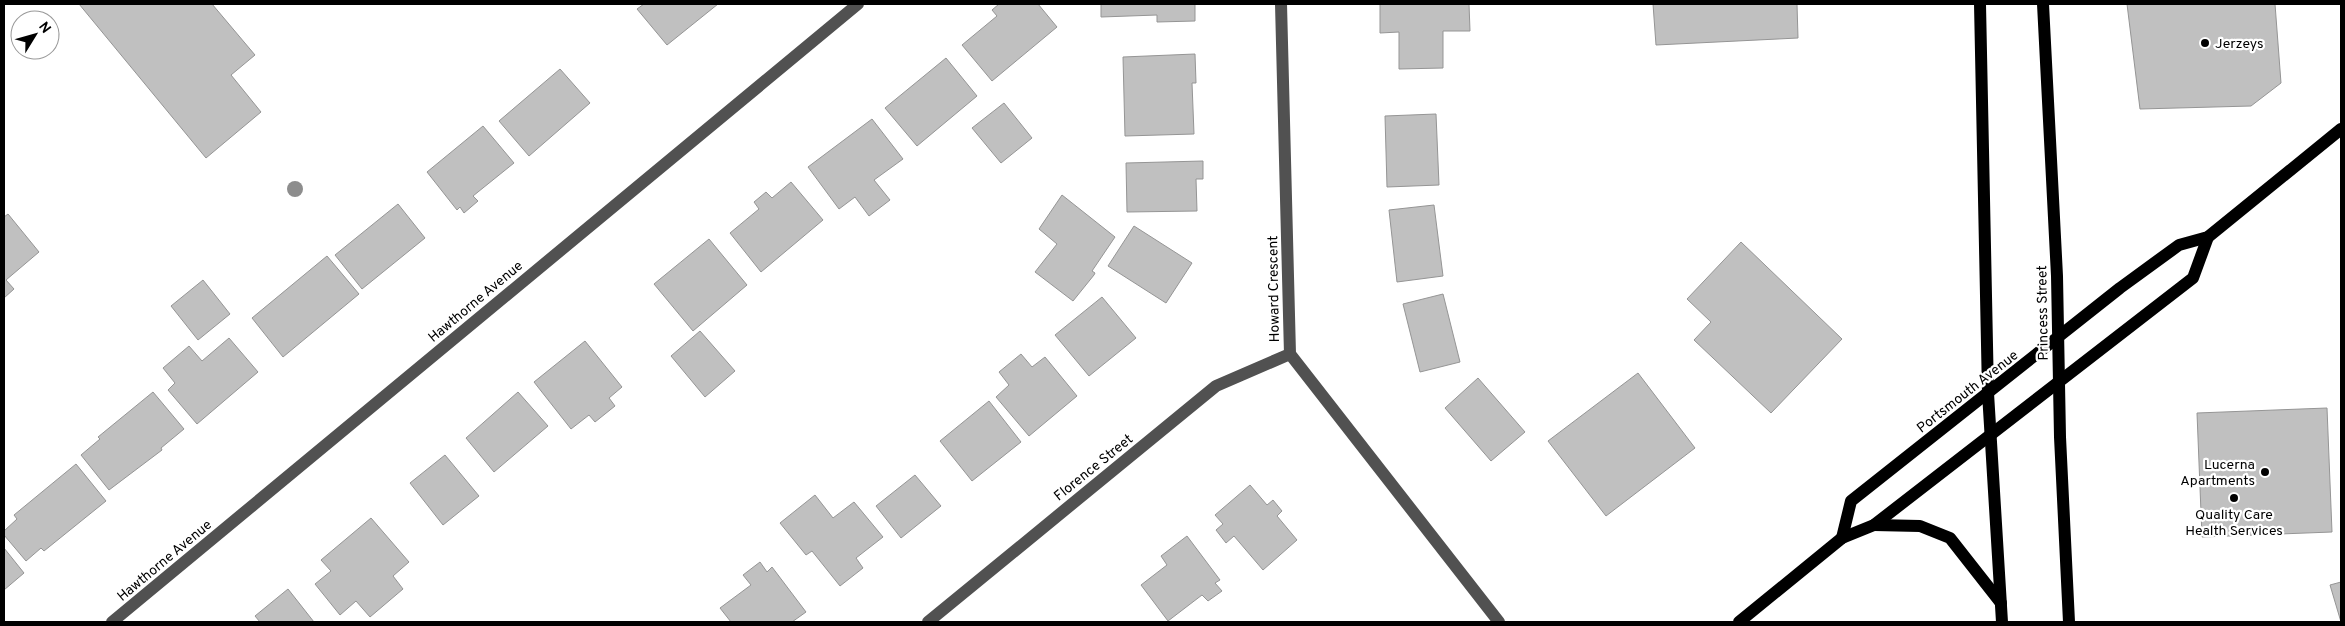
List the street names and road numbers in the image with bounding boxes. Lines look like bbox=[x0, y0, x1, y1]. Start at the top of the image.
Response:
street label: Howard Crescent bbox=[1265, 235, 1284, 343]
street label: Hawthorne Avenue bbox=[425, 258, 527, 347]
street label: Princess Street bbox=[2034, 265, 2053, 361]
street label: Portsmouth Avenue bbox=[1914, 347, 2022, 437]
street label: Florence Street bbox=[1051, 431, 1137, 505]
street label: Hawthorne Avenue bbox=[114, 517, 216, 606]

